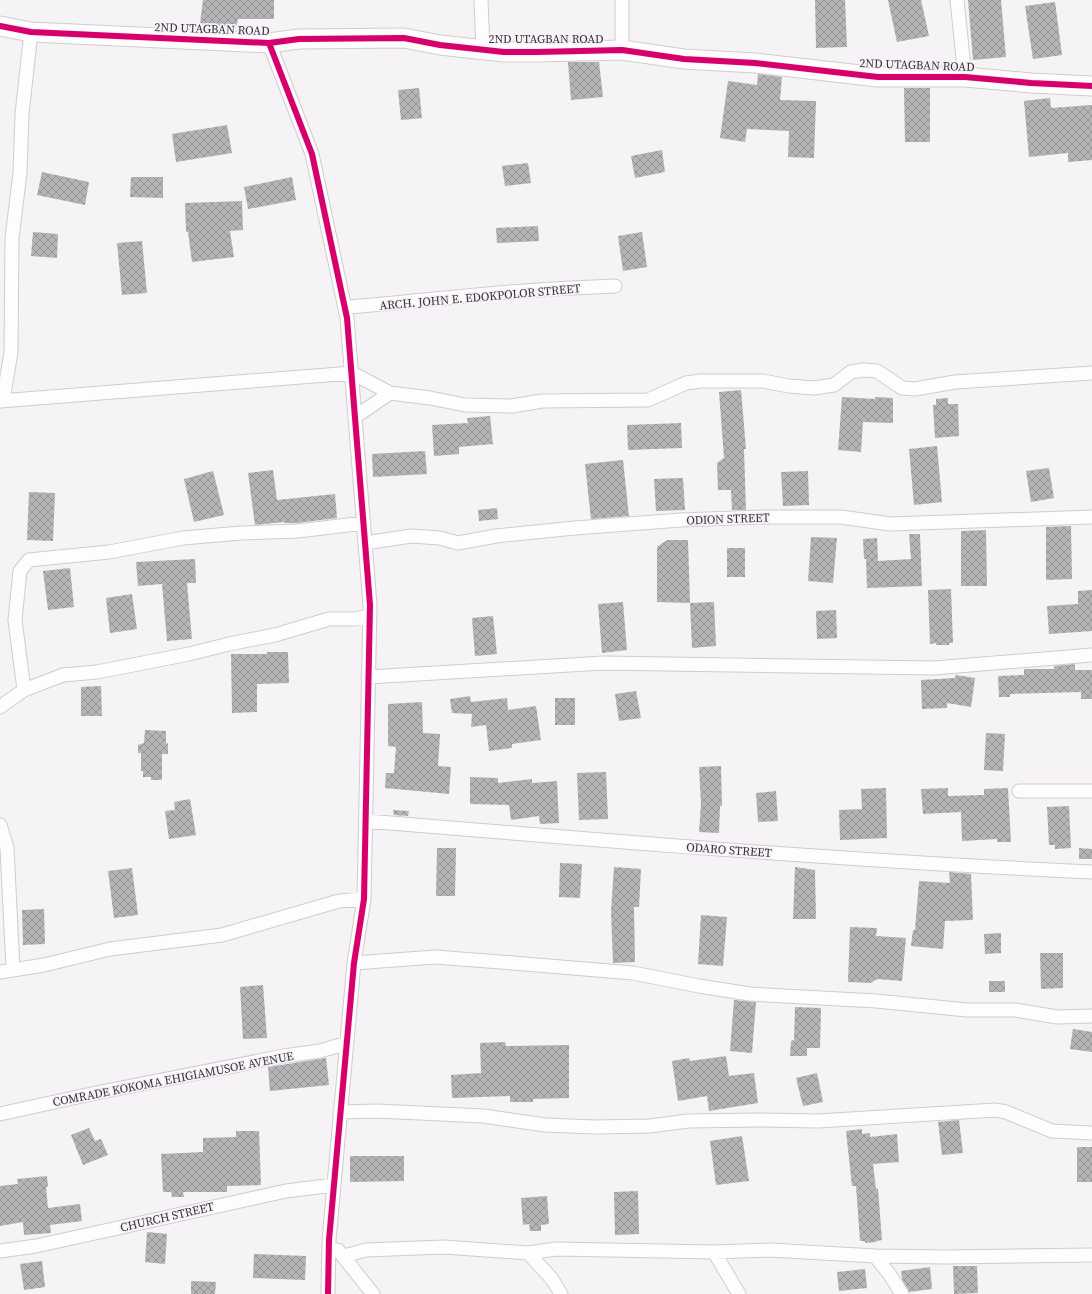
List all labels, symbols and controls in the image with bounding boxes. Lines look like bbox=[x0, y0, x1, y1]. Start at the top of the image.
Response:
street label: 2ND UTAGBAN ROAD bbox=[154, 19, 270, 39]
street label: 2ND UTAGBAN ROAD bbox=[488, 31, 604, 47]
street label: 2ND UTAGBAN ROAD bbox=[859, 55, 975, 75]
street label: ARCH. JOHN E. EDOKPOLOR STREET bbox=[379, 280, 582, 314]
street label: ODION STREET bbox=[686, 510, 771, 528]
street label: ODARO STREET bbox=[686, 839, 773, 861]
street label: COMRADE KOKOMA EHIGIAMUSOE AVENUE bbox=[51, 1048, 295, 1110]
street label: CHURCH STREET bbox=[119, 1198, 216, 1236]

